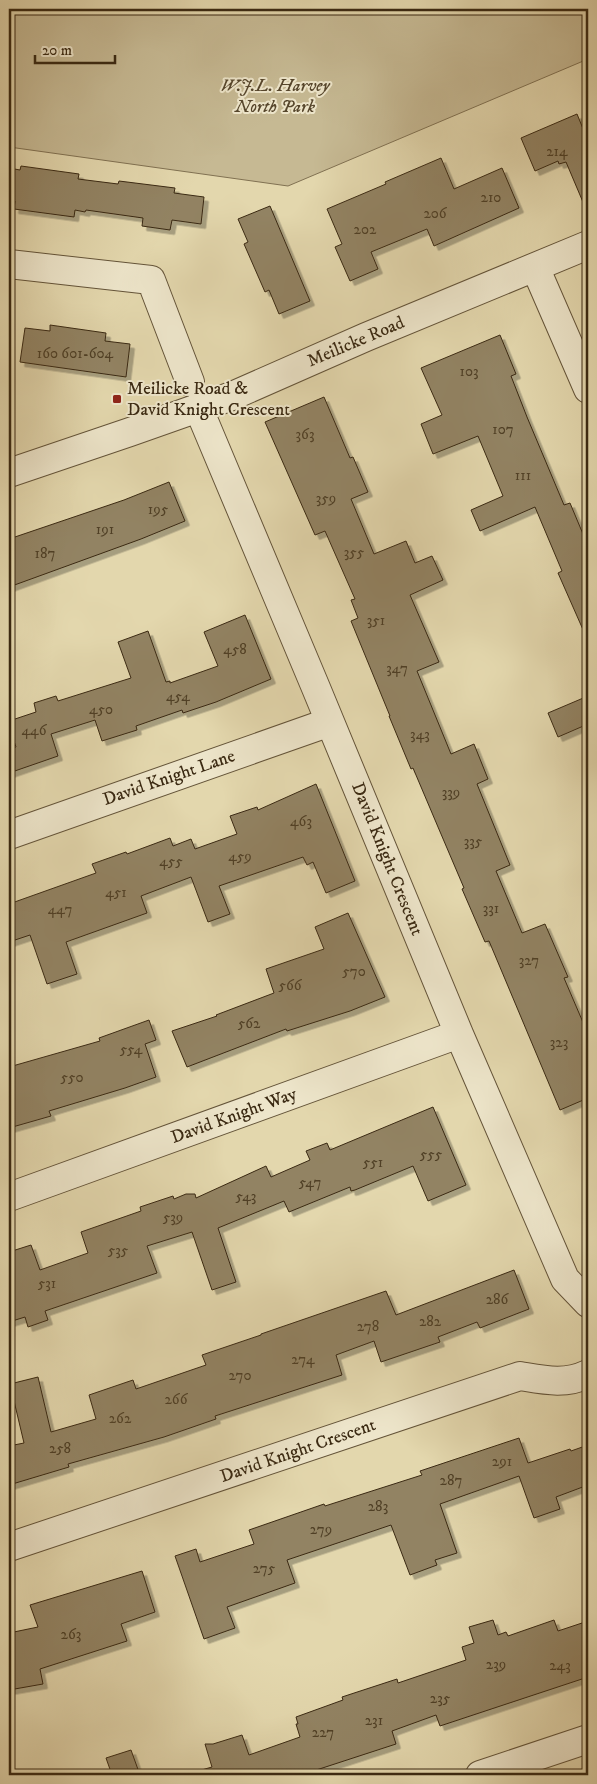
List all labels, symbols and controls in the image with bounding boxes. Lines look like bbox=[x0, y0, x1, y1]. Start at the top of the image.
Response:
scale bar bbox=[35, 32, 115, 64]
text: 20 m bbox=[42, 41, 72, 60]
park label: W.J.L. Harvey North Park bbox=[220, 75, 330, 118]
house number: 214 bbox=[546, 142, 568, 161]
house number: 210 bbox=[481, 188, 501, 207]
house number: 206 bbox=[423, 204, 448, 223]
house number: 202 bbox=[354, 220, 377, 239]
street label: Meilicke Road bbox=[304, 312, 408, 372]
house number: 160 601-604 bbox=[37, 344, 114, 363]
house number: 103 bbox=[459, 362, 479, 381]
place label: Meilicke Road & David Knight Crescent bbox=[127, 378, 290, 421]
marker: Meilicke Road & David Knight Crescent bbox=[111, 393, 123, 405]
house number: 107 bbox=[492, 420, 514, 439]
house number: 363 bbox=[296, 425, 315, 444]
house number: 111 bbox=[515, 466, 531, 485]
house number: 359 bbox=[316, 489, 336, 508]
house number: 195 bbox=[148, 500, 169, 519]
house number: 191 bbox=[96, 520, 114, 539]
house number: 355 bbox=[344, 543, 365, 562]
house number: 187 bbox=[35, 544, 56, 563]
house number: 351 bbox=[367, 611, 385, 630]
house number: 458 bbox=[223, 640, 247, 659]
house number: 347 bbox=[386, 659, 408, 678]
house number: 454 bbox=[166, 687, 190, 706]
house number: 450 bbox=[89, 700, 113, 719]
house number: 446 bbox=[21, 721, 48, 740]
house number: 343 bbox=[410, 725, 430, 744]
street label: David Knight Lane bbox=[100, 745, 238, 811]
street label: David Knight Crescent bbox=[346, 779, 428, 939]
house number: 339 bbox=[442, 783, 460, 802]
house number: 463 bbox=[290, 812, 312, 831]
house number: 335 bbox=[464, 832, 483, 851]
house number: 459 bbox=[228, 847, 252, 866]
house number: 455 bbox=[159, 852, 183, 871]
house number: 451 bbox=[105, 883, 127, 902]
house number: 331 bbox=[483, 899, 499, 918]
house number: 447 bbox=[48, 900, 72, 919]
house number: 327 bbox=[519, 951, 539, 970]
house number: 570 bbox=[342, 962, 366, 981]
house number: 566 bbox=[278, 976, 303, 995]
house number: 562 bbox=[238, 1014, 261, 1033]
house number: 323 bbox=[550, 1033, 568, 1052]
house number: 554 bbox=[120, 1040, 143, 1059]
house number: 550 bbox=[61, 1068, 83, 1087]
street label: David Knight Way bbox=[168, 1083, 300, 1149]
house number: 555 bbox=[420, 1145, 443, 1164]
house number: 551 bbox=[363, 1153, 383, 1172]
house number: 547 bbox=[299, 1173, 321, 1192]
house number: 543 bbox=[236, 1187, 256, 1206]
house number: 539 bbox=[163, 1208, 183, 1227]
house number: 535 bbox=[108, 1241, 129, 1260]
house number: 531 bbox=[38, 1274, 56, 1293]
house number: 286 bbox=[486, 1290, 510, 1309]
house number: 282 bbox=[419, 1312, 442, 1331]
house number: 278 bbox=[357, 1317, 379, 1336]
house number: 274 bbox=[291, 1350, 315, 1369]
house number: 270 bbox=[229, 1366, 251, 1385]
house number: 266 bbox=[165, 1390, 189, 1409]
house number: 262 bbox=[109, 1409, 132, 1428]
street label: David Knight Crescent bbox=[217, 1414, 379, 1488]
house number: 258 bbox=[49, 1439, 71, 1458]
house number: 291 bbox=[492, 1452, 512, 1471]
house number: 287 bbox=[440, 1471, 462, 1490]
house number: 283 bbox=[368, 1497, 388, 1516]
house number: 279 bbox=[310, 1520, 332, 1539]
house number: 275 bbox=[253, 1559, 276, 1578]
house number: 263 bbox=[61, 1625, 81, 1644]
house number: 239 bbox=[486, 1655, 506, 1674]
house number: 243 bbox=[549, 1656, 571, 1675]
house number: 235 bbox=[430, 1689, 451, 1708]
house number: 231 bbox=[365, 1711, 383, 1730]
house number: 227 bbox=[312, 1723, 334, 1742]

